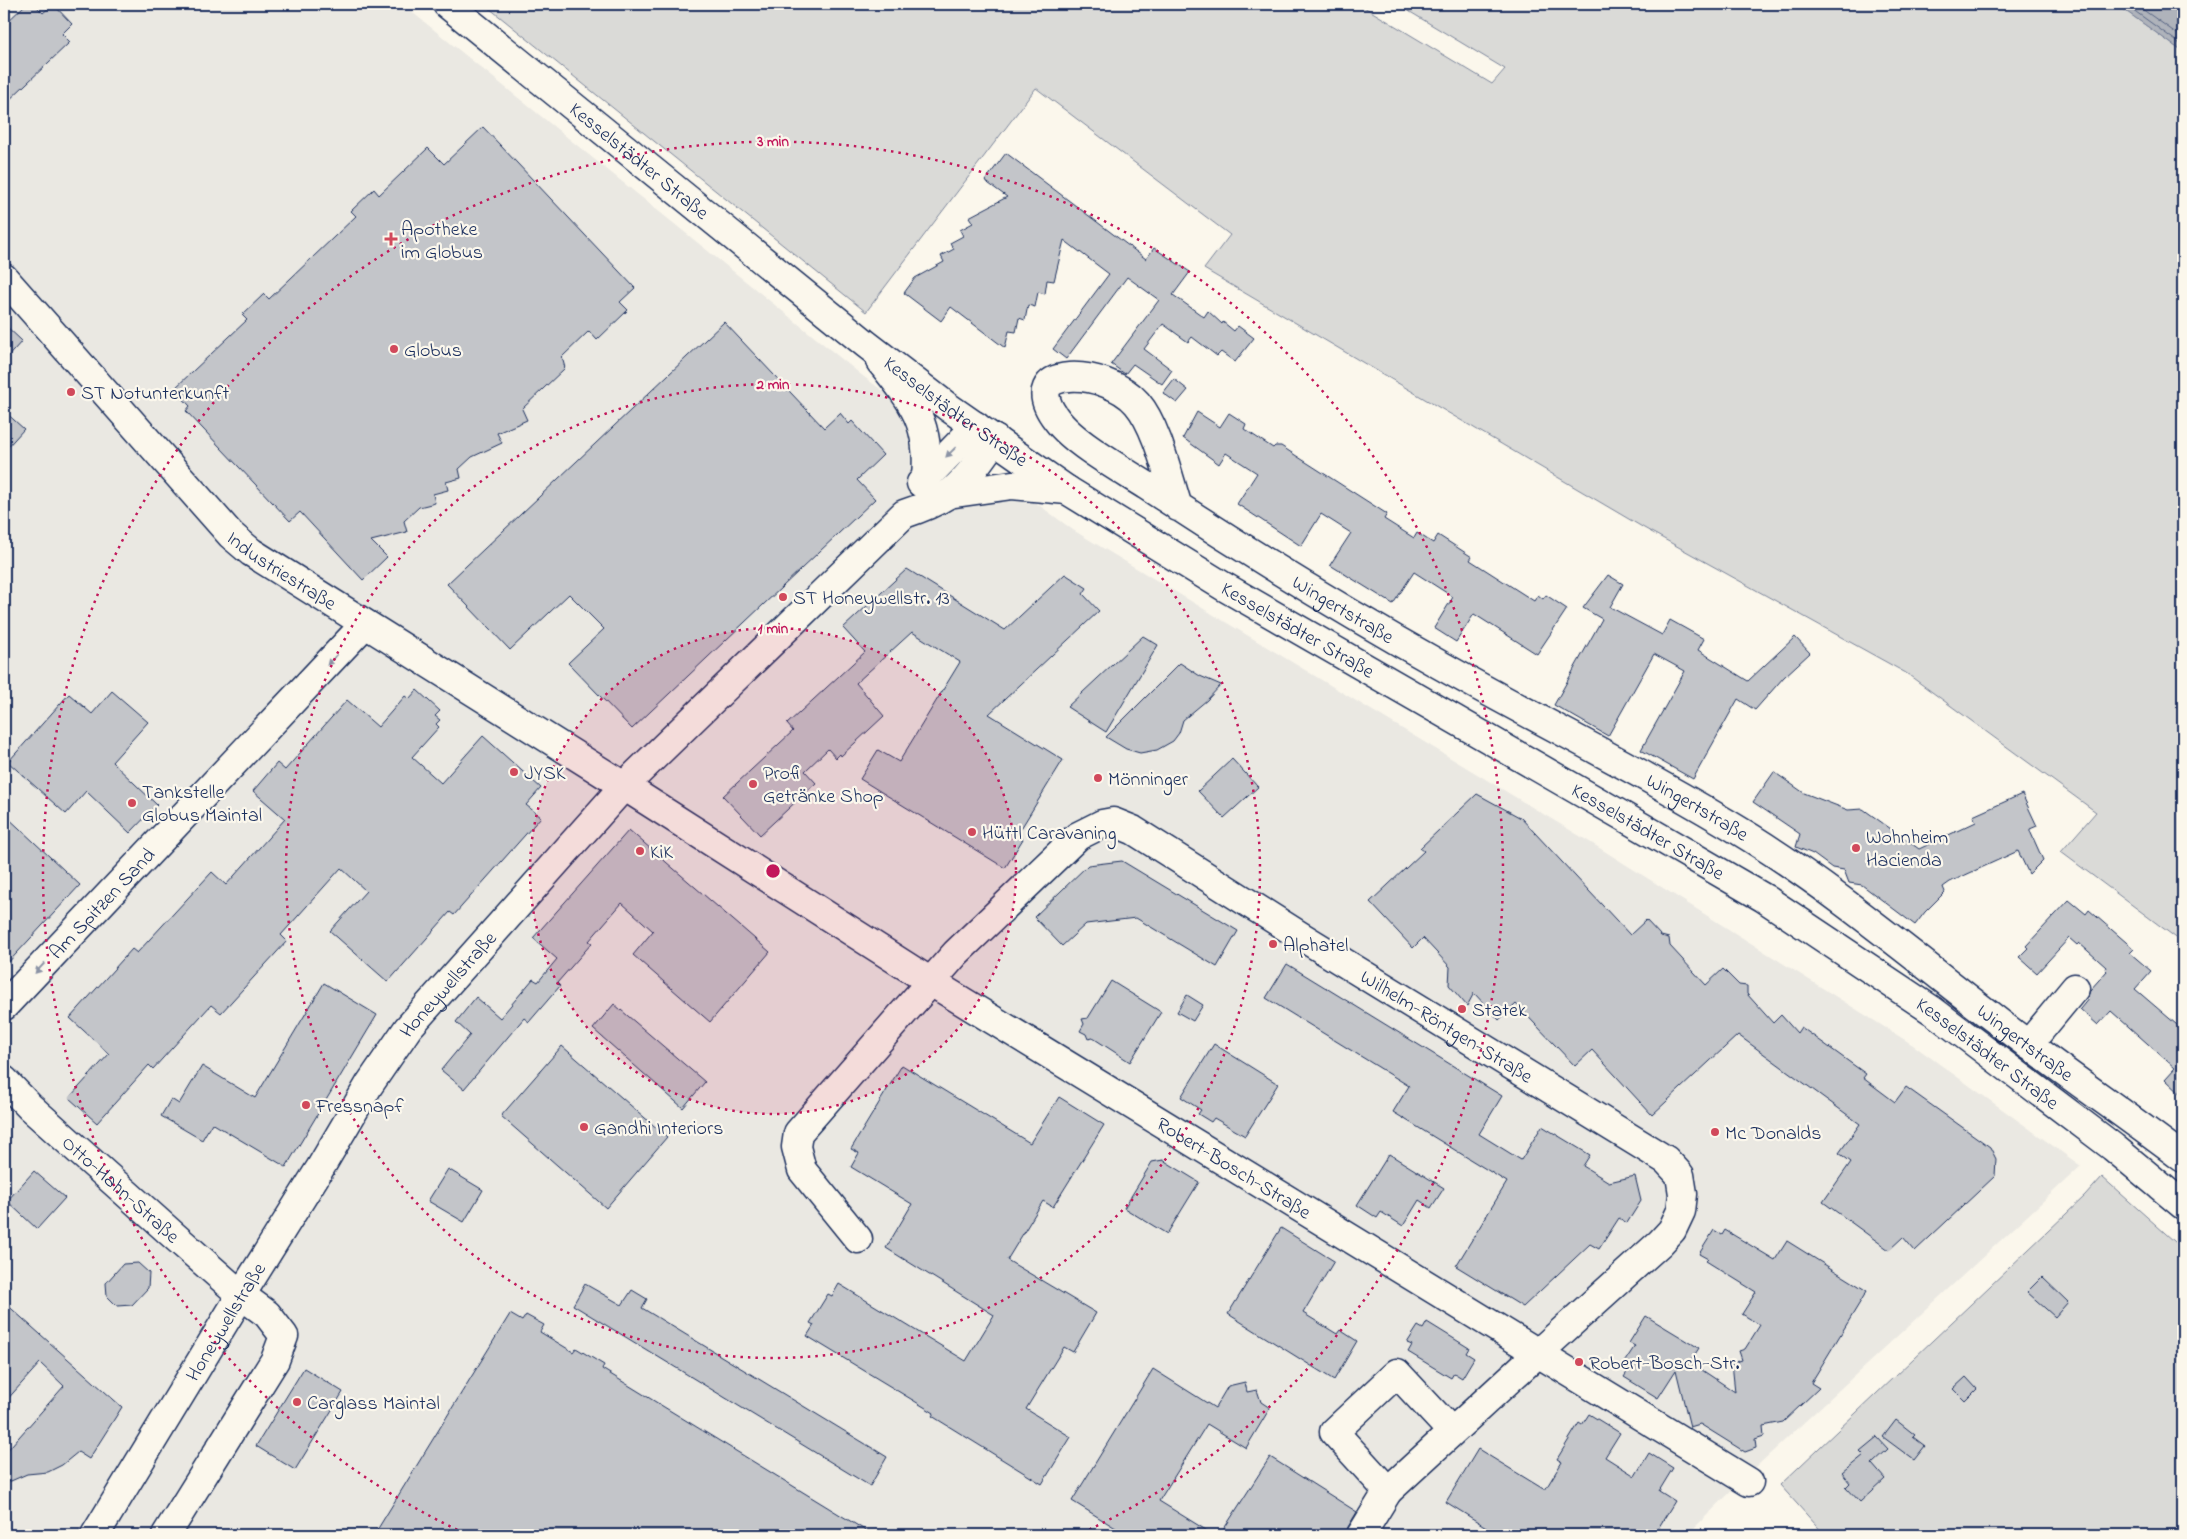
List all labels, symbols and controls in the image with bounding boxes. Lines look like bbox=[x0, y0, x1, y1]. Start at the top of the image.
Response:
street label: Kesselstädter Straße bbox=[562, 97, 714, 228]
text: 3 min bbox=[756, 131, 789, 153]
place label: Apotheke im Globus bbox=[401, 216, 483, 268]
marker: Apotheke im Globus bbox=[385, 233, 397, 245]
place label: Globus bbox=[404, 337, 462, 366]
marker: Globus bbox=[388, 343, 400, 355]
street label: Kesselstädter Straße bbox=[876, 350, 1033, 475]
text: 2 min bbox=[756, 374, 790, 396]
place label: ST Notunterkunft bbox=[81, 380, 230, 409]
marker: ST Notunterkunft bbox=[65, 386, 77, 398]
one-way arrow bbox=[946, 446, 958, 458]
street label: Industriestraße bbox=[219, 525, 341, 619]
street label: Wingertstraße bbox=[1285, 569, 1399, 653]
street label: Kesselstädter Straße bbox=[1215, 576, 1379, 687]
place label: ST Honeywellstr. 13 bbox=[793, 585, 950, 614]
marker: ST Honeywellstr. 13 bbox=[777, 591, 789, 603]
text: 1 min bbox=[758, 618, 789, 640]
one-way arrow bbox=[326, 653, 338, 665]
place label: JYSK bbox=[524, 760, 566, 789]
place label: Profi Getränke Shop bbox=[763, 760, 884, 812]
marker: JYSK bbox=[508, 766, 520, 778]
place label: Mönninger bbox=[1108, 766, 1189, 796]
street label: Wingertstraße bbox=[1640, 768, 1753, 850]
marker: Mönninger bbox=[1092, 772, 1104, 784]
street label: Kesselstädter Straße bbox=[1565, 777, 1729, 889]
marker: Profi Getränke Shop bbox=[747, 778, 759, 790]
place label: Tankstelle Globus Maintal bbox=[142, 779, 262, 831]
marker: Tankstelle Globus Maintal bbox=[126, 797, 138, 809]
place label: Hüttl Caravaning bbox=[982, 820, 1116, 850]
place label: Wohnheim Hacienda bbox=[1866, 824, 1948, 876]
marker: Hüttl Caravaning bbox=[966, 826, 978, 838]
place label: KiK bbox=[650, 839, 673, 868]
street label: Am Spitzen Sand bbox=[43, 842, 163, 967]
marker: Wohnheim Hacienda bbox=[1850, 842, 1862, 854]
marker: KiK bbox=[634, 845, 646, 857]
centre of rings bbox=[764, 862, 782, 880]
street label: Honeywellstraße bbox=[394, 926, 505, 1044]
place label: Alphatel bbox=[1283, 932, 1348, 961]
marker: Alphatel bbox=[1267, 938, 1279, 950]
one-way arrow bbox=[34, 962, 46, 974]
street label: Wilhelm-Röntgen-Straße bbox=[1354, 964, 1538, 1092]
street label: Kesselstädter Straße bbox=[1909, 991, 2064, 1118]
place label: Statek bbox=[1472, 997, 1527, 1026]
street label: Wingertstraße bbox=[1970, 998, 2078, 1090]
marker: Statek bbox=[1456, 1003, 1468, 1015]
place label: Fressnapf bbox=[315, 1093, 404, 1122]
marker: Fressnapf bbox=[300, 1099, 312, 1111]
street label: Robert-Bosch-Straße bbox=[1150, 1111, 1316, 1228]
place label: Gandhi Interiors bbox=[594, 1115, 723, 1144]
place label: Mc Donalds bbox=[1725, 1120, 1822, 1149]
marker: Gandhi Interiors bbox=[578, 1121, 590, 1133]
marker: Mc Donalds bbox=[1709, 1126, 1721, 1138]
street label: Otto-Hahn-Straße bbox=[54, 1130, 185, 1251]
street label: Honeywellstraße bbox=[180, 1258, 275, 1388]
place label: Robert-Bosch-Str. bbox=[1589, 1350, 1740, 1379]
marker: Robert-Bosch-Str. bbox=[1573, 1356, 1585, 1368]
place label: Carglass Maintal bbox=[307, 1390, 440, 1420]
marker: Carglass Maintal bbox=[291, 1396, 303, 1408]

